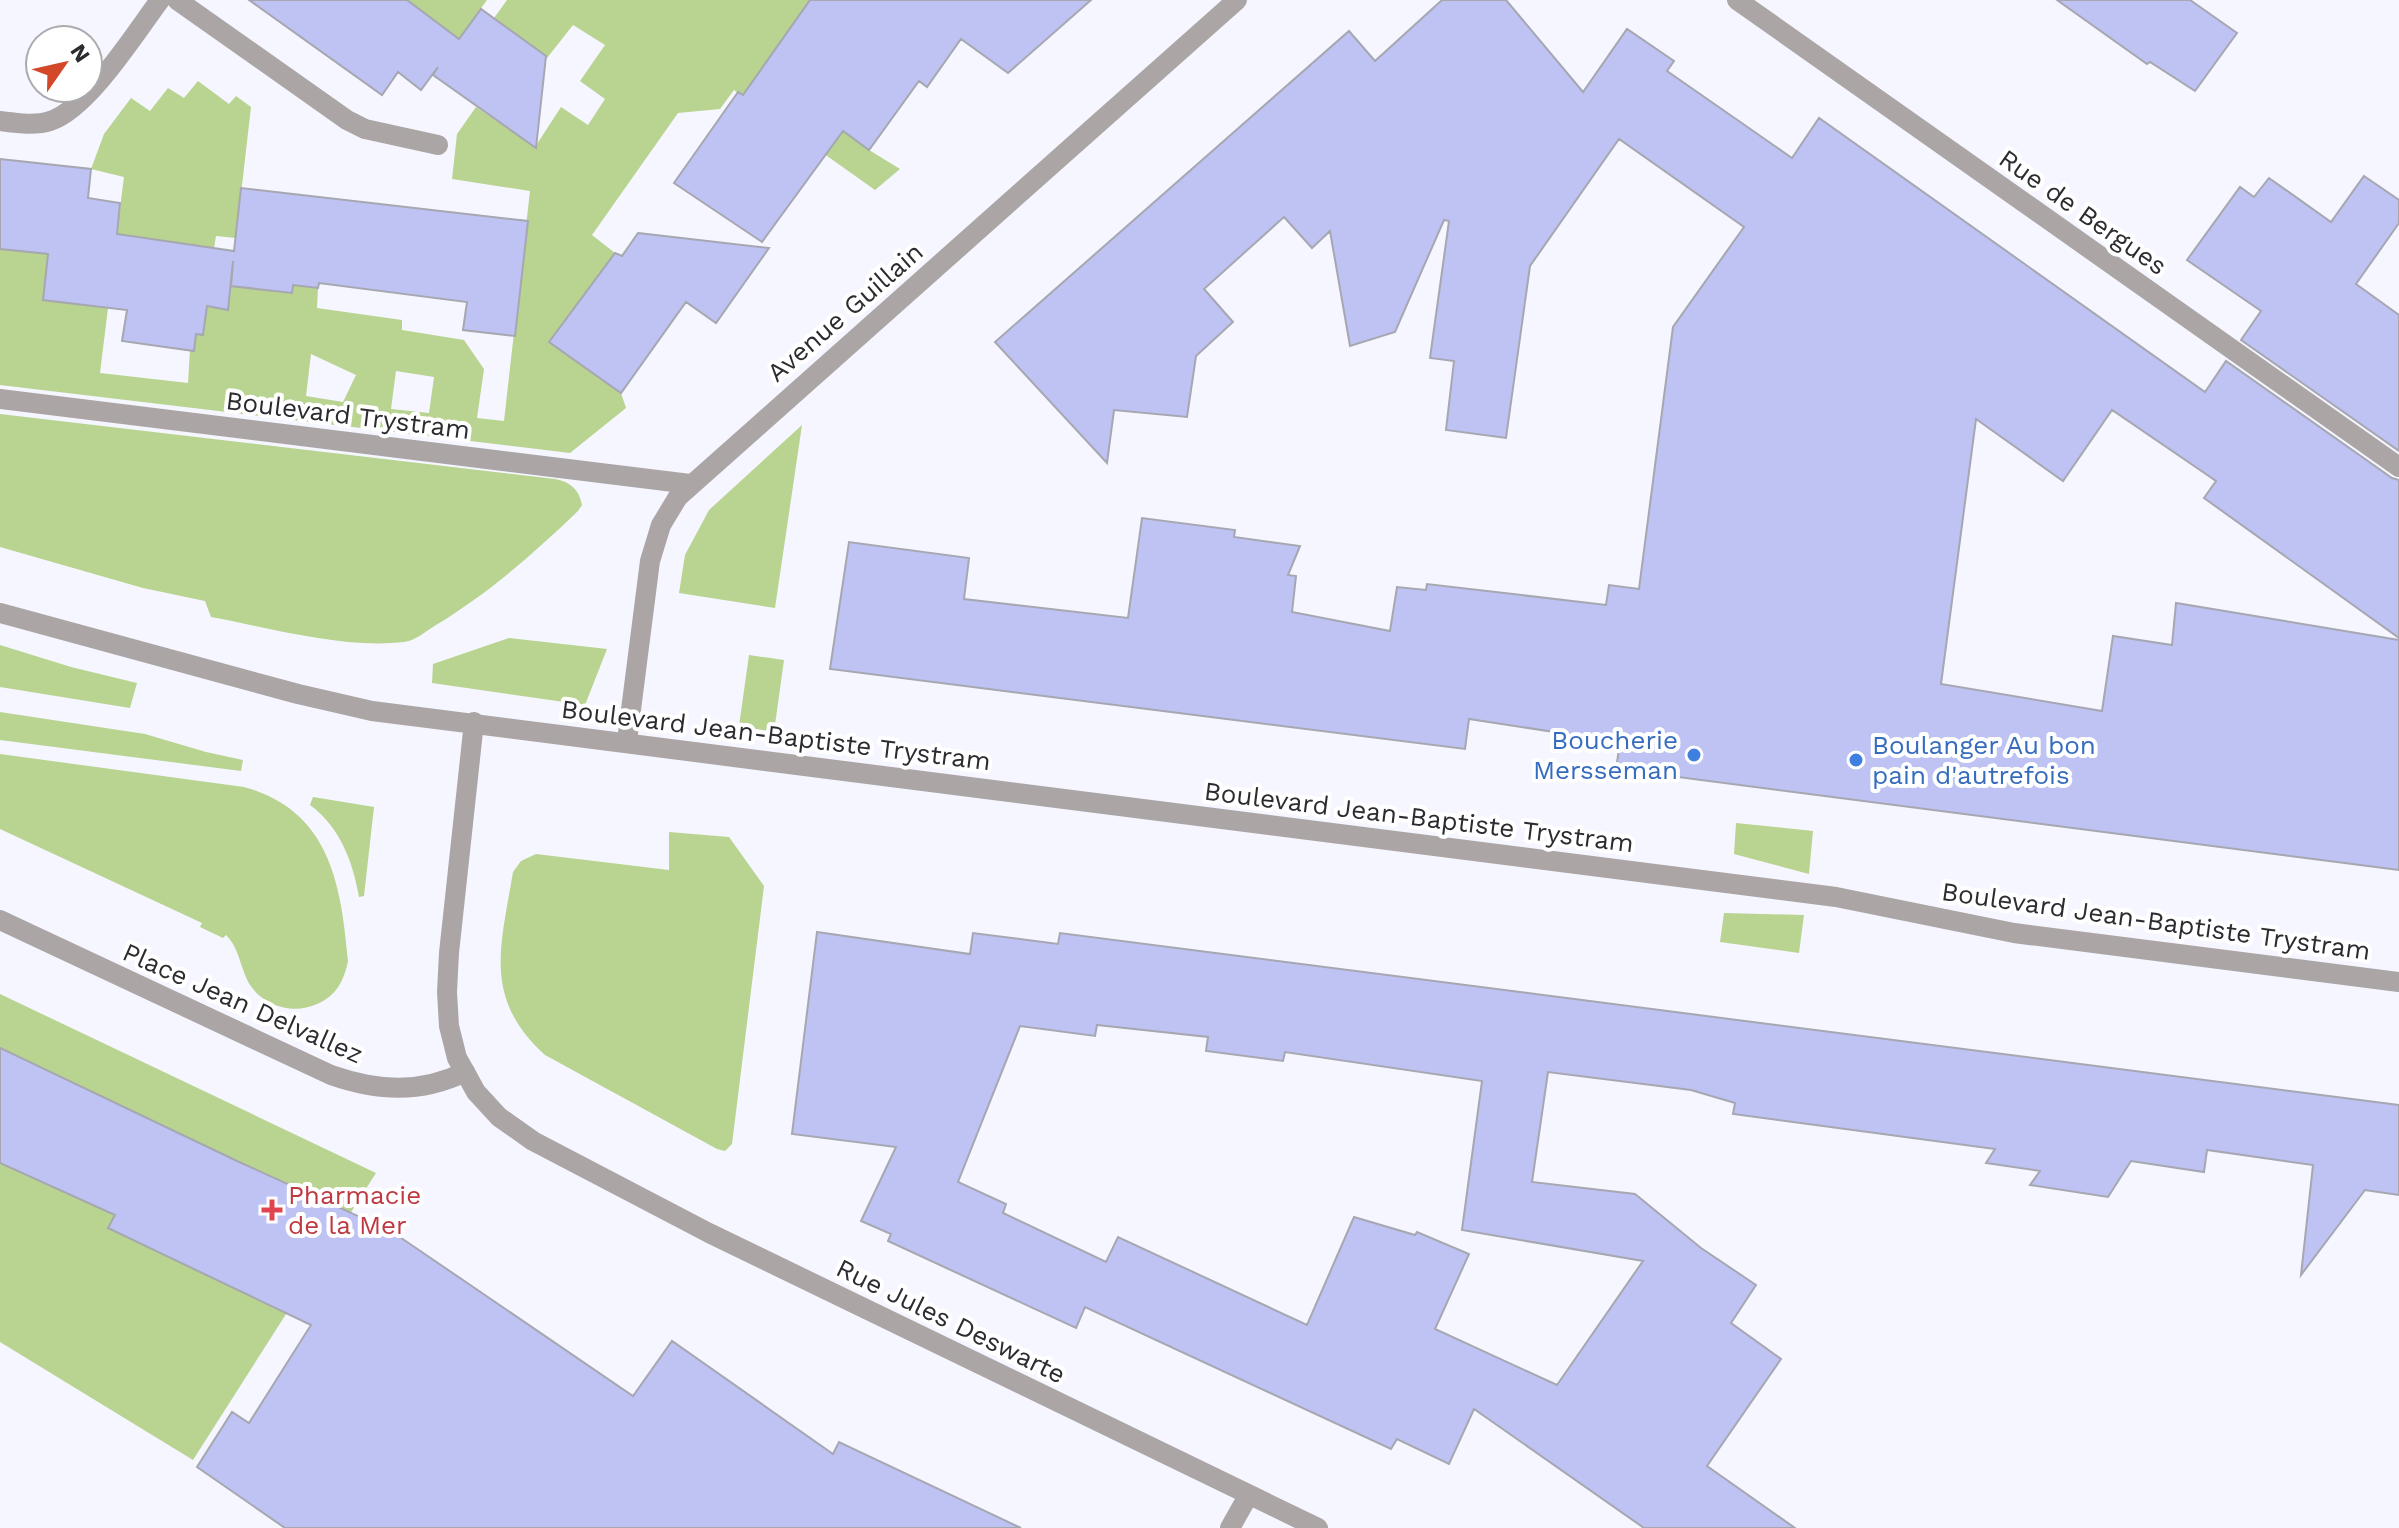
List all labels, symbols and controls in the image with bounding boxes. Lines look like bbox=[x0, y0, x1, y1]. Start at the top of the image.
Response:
north arrow bbox=[24, 24, 104, 104]
text: N bbox=[65, 39, 95, 67]
street label: Rue de Bergues bbox=[1993, 143, 2173, 281]
street label: Avenue Guillain bbox=[761, 236, 929, 388]
street label: Boulevard Trystram bbox=[224, 385, 472, 445]
street label: Boulevard Jean-Baptiste Trystram bbox=[559, 694, 993, 776]
place label: Boucherie Mersseman bbox=[1533, 725, 1678, 785]
place label: Boulanger Au bon pain d'autrefois bbox=[1872, 730, 2096, 790]
marker: Boucherie Mersseman bbox=[1685, 746, 1703, 764]
marker: Boulanger Au bon pain d'autrefois bbox=[1847, 751, 1865, 769]
street label: Boulevard Jean-Baptiste Trystram bbox=[1202, 776, 1636, 858]
street label: Boulevard Jean-Baptiste Trystram bbox=[1940, 876, 2372, 966]
street label: Place Jean Delvallez bbox=[118, 937, 368, 1069]
place label: Pharmacie de la Mer bbox=[288, 1180, 421, 1240]
marker: Pharmacie de la Mer bbox=[263, 1201, 281, 1219]
street label: Rue Jules Deswarte bbox=[832, 1253, 1070, 1389]

